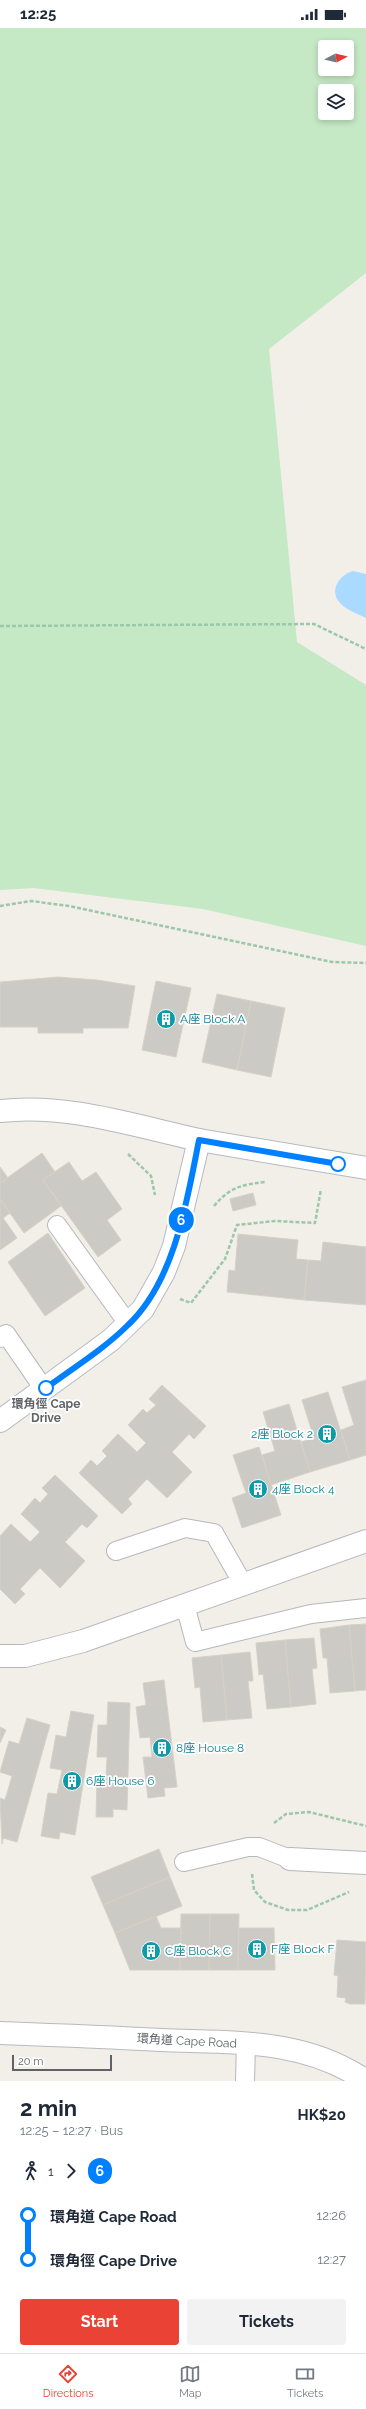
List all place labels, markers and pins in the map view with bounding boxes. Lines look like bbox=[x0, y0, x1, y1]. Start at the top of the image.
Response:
building icon: A座 Block A bbox=[155, 1008, 177, 1030]
place label: A座 Block A bbox=[180, 1012, 245, 1026]
unlabelled marker bbox=[330, 1156, 346, 1172]
marker: 環角徑 Cape Drive bbox=[38, 1380, 54, 1396]
place label: 環角徑 Cape Drive bbox=[12, 1397, 80, 1425]
building icon: 2座 Block 2 bbox=[316, 1423, 338, 1445]
place label: 2座 Block 2 bbox=[251, 1427, 313, 1441]
building icon: 4座 Block 4 bbox=[247, 1478, 269, 1500]
place label: 4座 Block 4 bbox=[272, 1482, 335, 1496]
building icon: 8座 House 8 bbox=[151, 1737, 173, 1759]
place label: 8座 House 8 bbox=[176, 1741, 244, 1755]
building icon: 6座 House 6 bbox=[61, 1770, 83, 1792]
place label: 6座 House 6 bbox=[86, 1774, 154, 1788]
building icon: F座 Block F bbox=[246, 1938, 268, 1960]
building icon: C座 Block C bbox=[140, 1940, 162, 1962]
place label: F座 Block F bbox=[271, 1942, 335, 1956]
place label: C座 Block C bbox=[165, 1944, 231, 1958]

